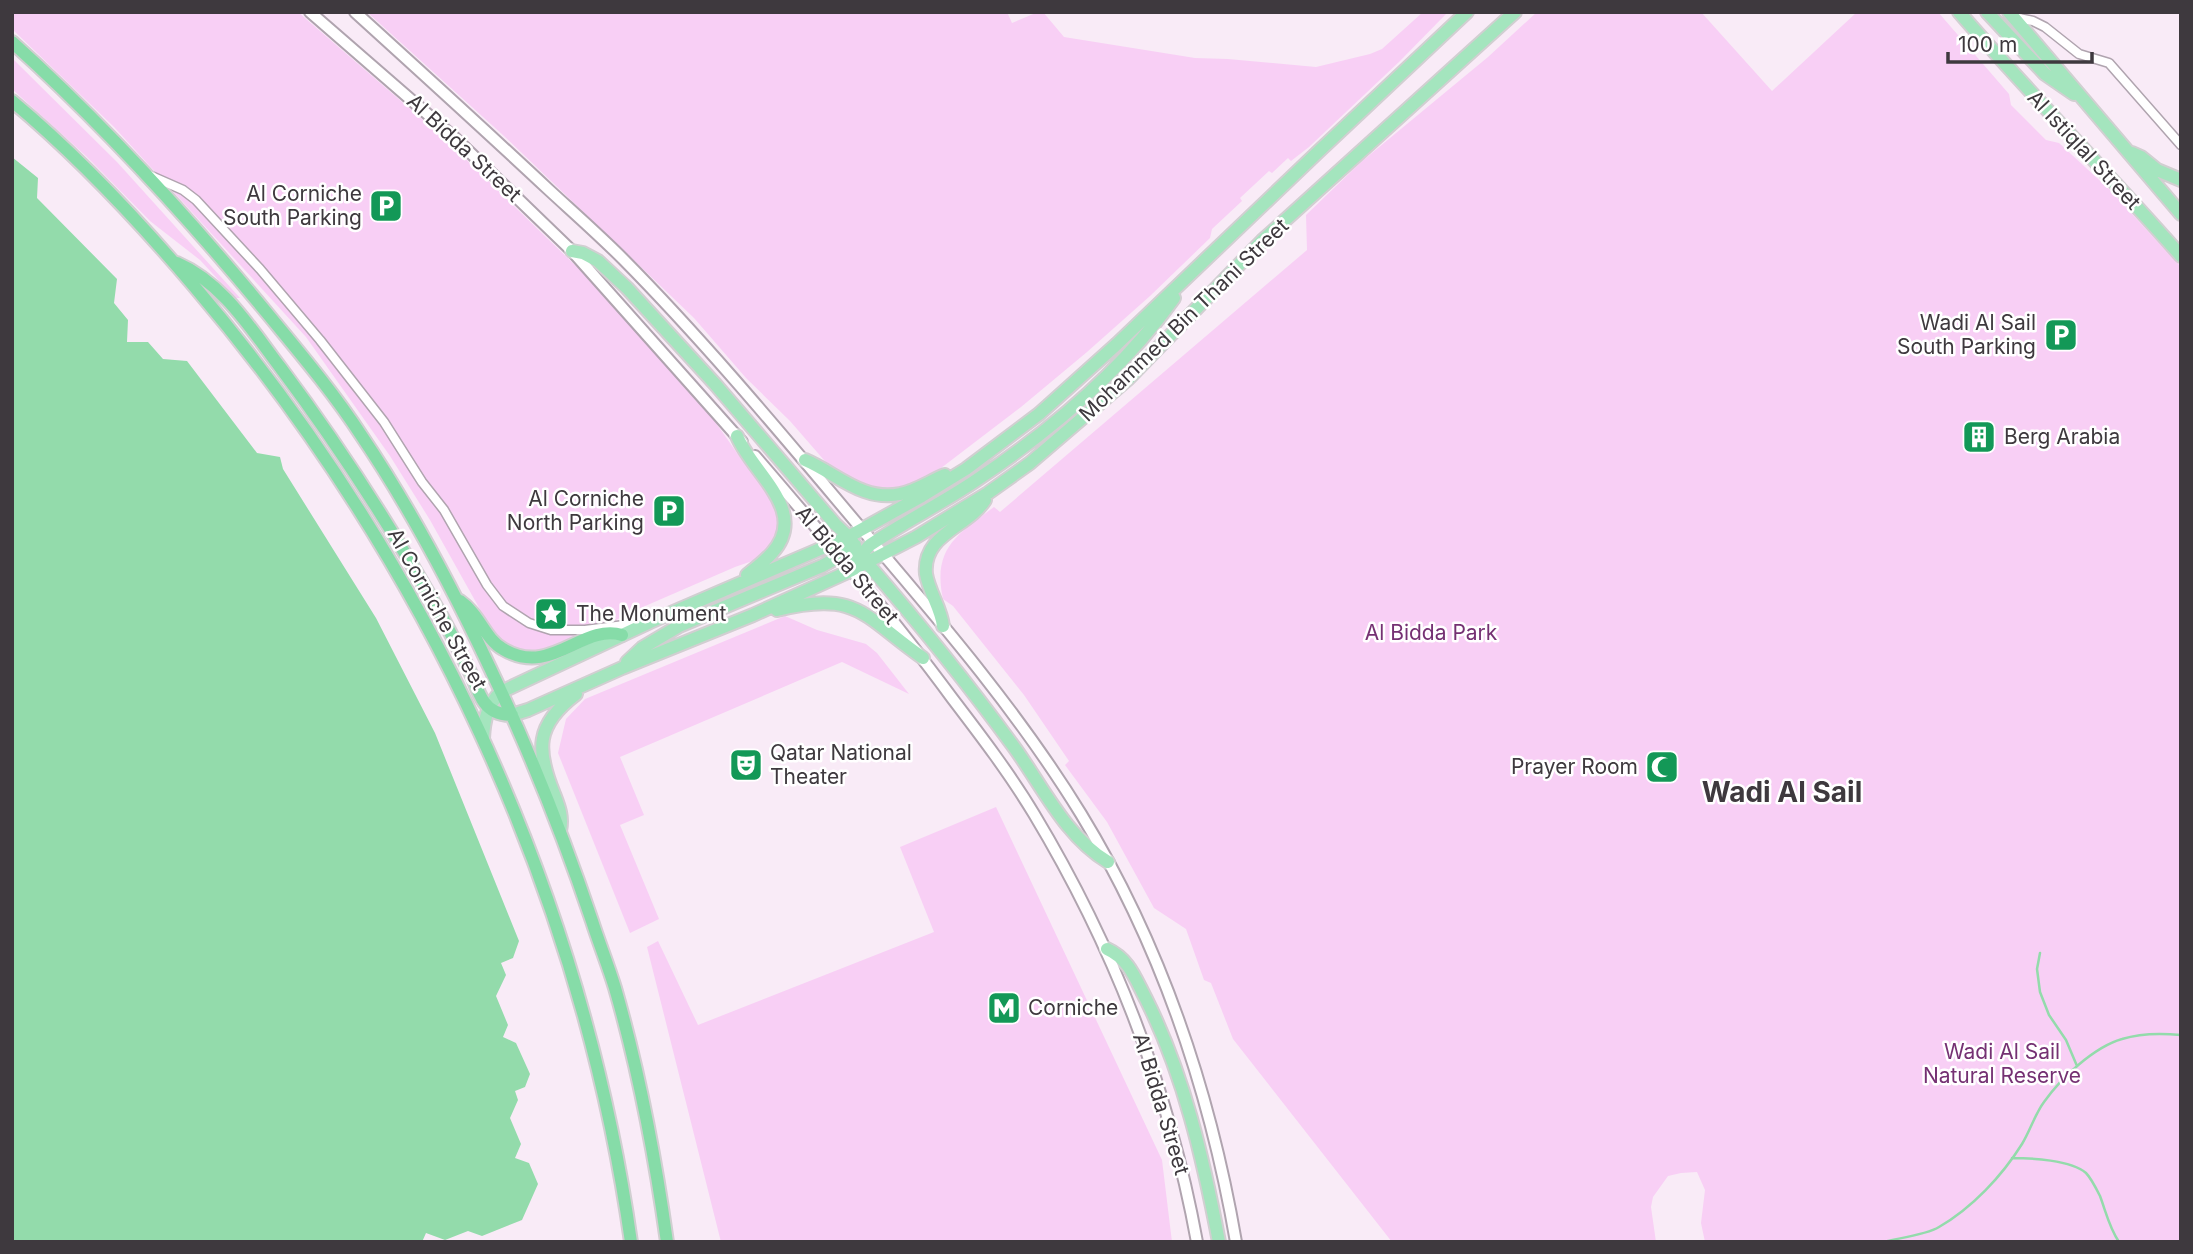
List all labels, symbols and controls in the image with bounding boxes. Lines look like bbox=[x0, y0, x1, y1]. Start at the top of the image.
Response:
scale bar bbox=[1948, 21, 2092, 65]
text: 100 m bbox=[1958, 32, 2017, 57]
street label: Al Istiqlal Street bbox=[2023, 85, 2146, 215]
street label: Al Bidda Street bbox=[402, 88, 527, 207]
place label: Al Corniche South Parking bbox=[223, 181, 362, 230]
parking icon: Al Corniche South Parking bbox=[367, 187, 405, 225]
street label: Mohammed Bin Thani Street bbox=[1074, 213, 1294, 426]
place label: Wadi Al Sail South Parking bbox=[1897, 310, 2036, 359]
parking icon: Wadi Al Sail South Parking bbox=[2042, 316, 2080, 354]
building icon: Berg Arabia bbox=[1960, 418, 1998, 456]
place label: Berg Arabia bbox=[2004, 424, 2120, 449]
place label: Al Corniche North Parking bbox=[507, 486, 644, 535]
parking icon: Al Corniche North Parking bbox=[650, 492, 688, 530]
street label: Al Bidda Street bbox=[791, 500, 904, 629]
street label: Al Corniche Street bbox=[383, 524, 492, 694]
place icon: The Monument bbox=[532, 595, 570, 633]
place label: The Monument bbox=[576, 601, 727, 626]
park label: Al Bidda Park bbox=[1365, 620, 1498, 645]
place label: Qatar National Theater bbox=[770, 740, 912, 789]
theatre icon: Qatar National Theater bbox=[727, 746, 765, 784]
mosque icon: Prayer Room bbox=[1643, 748, 1681, 786]
place label: Prayer Room bbox=[1511, 754, 1638, 779]
district label: Wadi Al Sail bbox=[1702, 775, 1862, 809]
metro station icon: Corniche bbox=[985, 989, 1023, 1027]
place label: Corniche bbox=[1028, 995, 1118, 1020]
street label: Al Bidda Street bbox=[1128, 1030, 1195, 1178]
park label: Wadi Al Sail Natural Reserve bbox=[1923, 1039, 2081, 1088]

